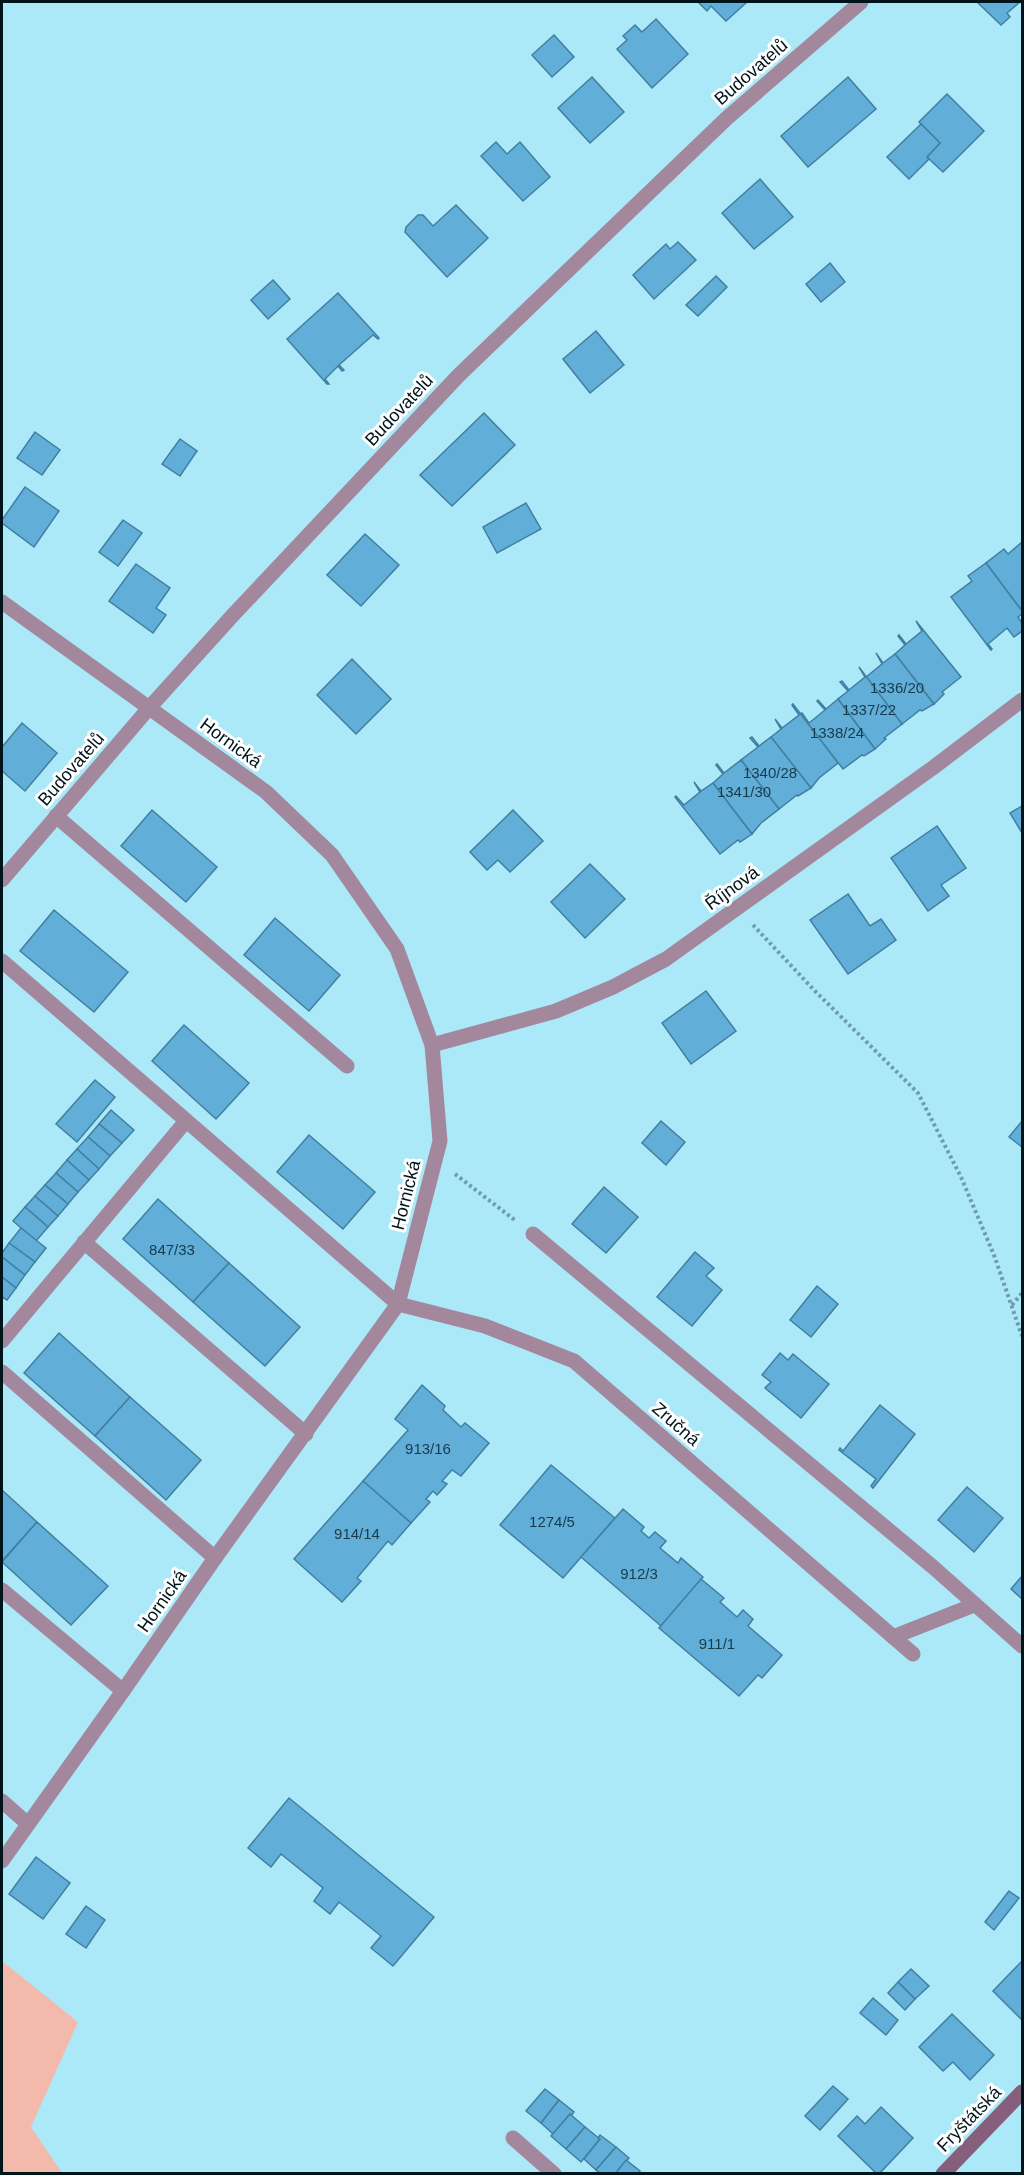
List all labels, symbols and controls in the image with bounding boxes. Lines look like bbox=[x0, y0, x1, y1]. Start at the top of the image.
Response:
street label: Budovatelů bbox=[710, 35, 792, 109]
street label: Budovatelů bbox=[361, 370, 437, 450]
house number: 1336/20 bbox=[870, 679, 924, 696]
house number: 1337/22 bbox=[842, 701, 896, 718]
street label: Hornická bbox=[196, 714, 266, 773]
house number: 1338/24 bbox=[810, 724, 864, 741]
street label: Budovatelů bbox=[34, 728, 108, 810]
house number: 1340/28 bbox=[743, 764, 797, 781]
house number: 1341/30 bbox=[717, 783, 771, 800]
street label: Říjnová bbox=[701, 861, 763, 914]
street label: Hornická bbox=[388, 1157, 425, 1232]
house number: 847/33 bbox=[149, 1241, 195, 1258]
street label: Zručná bbox=[648, 1398, 704, 1451]
house number: 913/16 bbox=[405, 1440, 451, 1457]
house number: 1274/5 bbox=[529, 1513, 575, 1530]
house number: 914/14 bbox=[334, 1525, 380, 1542]
street label: Hornická bbox=[133, 1565, 191, 1636]
house number: 912/3 bbox=[620, 1565, 658, 1582]
house number: 911/1 bbox=[699, 1635, 735, 1652]
street label: Fryštátská bbox=[933, 2081, 1006, 2156]

